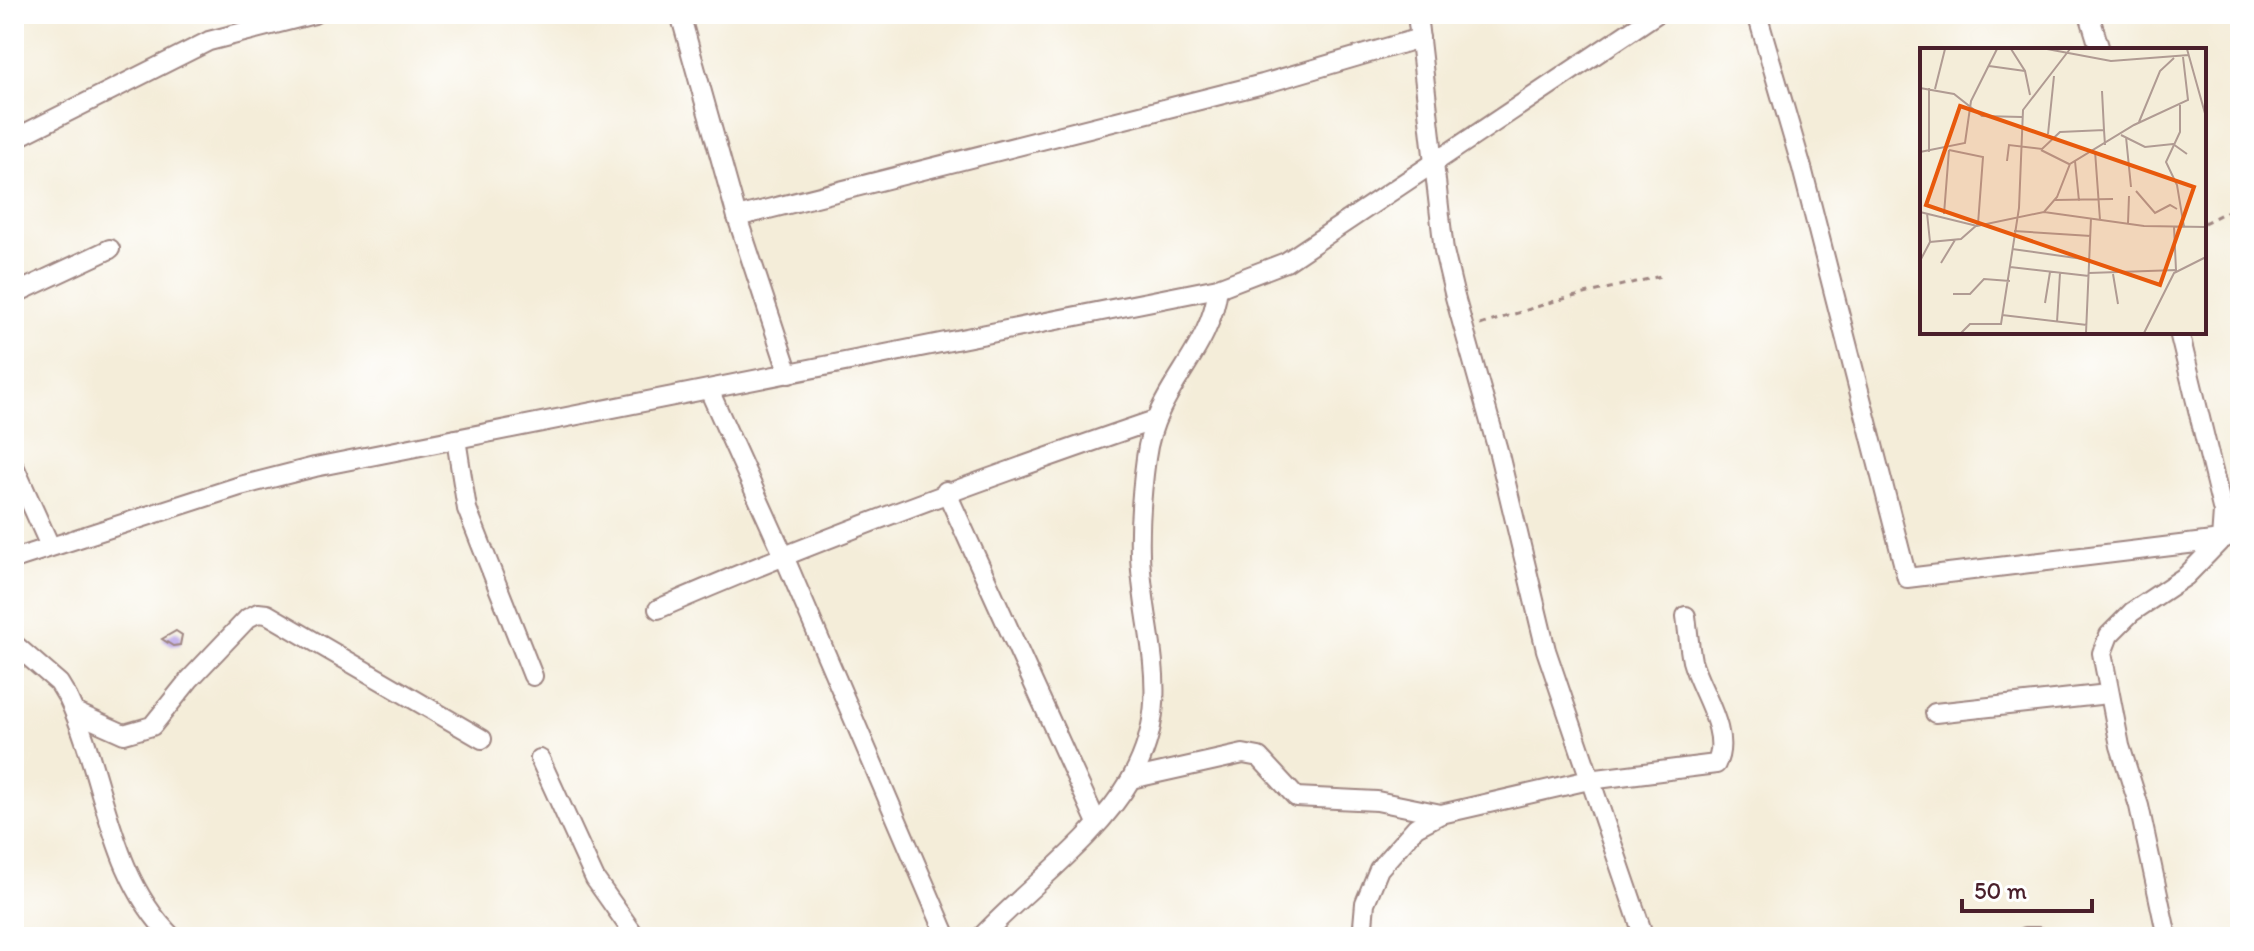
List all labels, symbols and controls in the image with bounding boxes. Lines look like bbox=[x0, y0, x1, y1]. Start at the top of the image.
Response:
inset map bbox=[1920, 48, 2206, 334]
scale bar bbox=[1962, 863, 2092, 913]
text: 50 m bbox=[1974, 876, 2027, 905]

